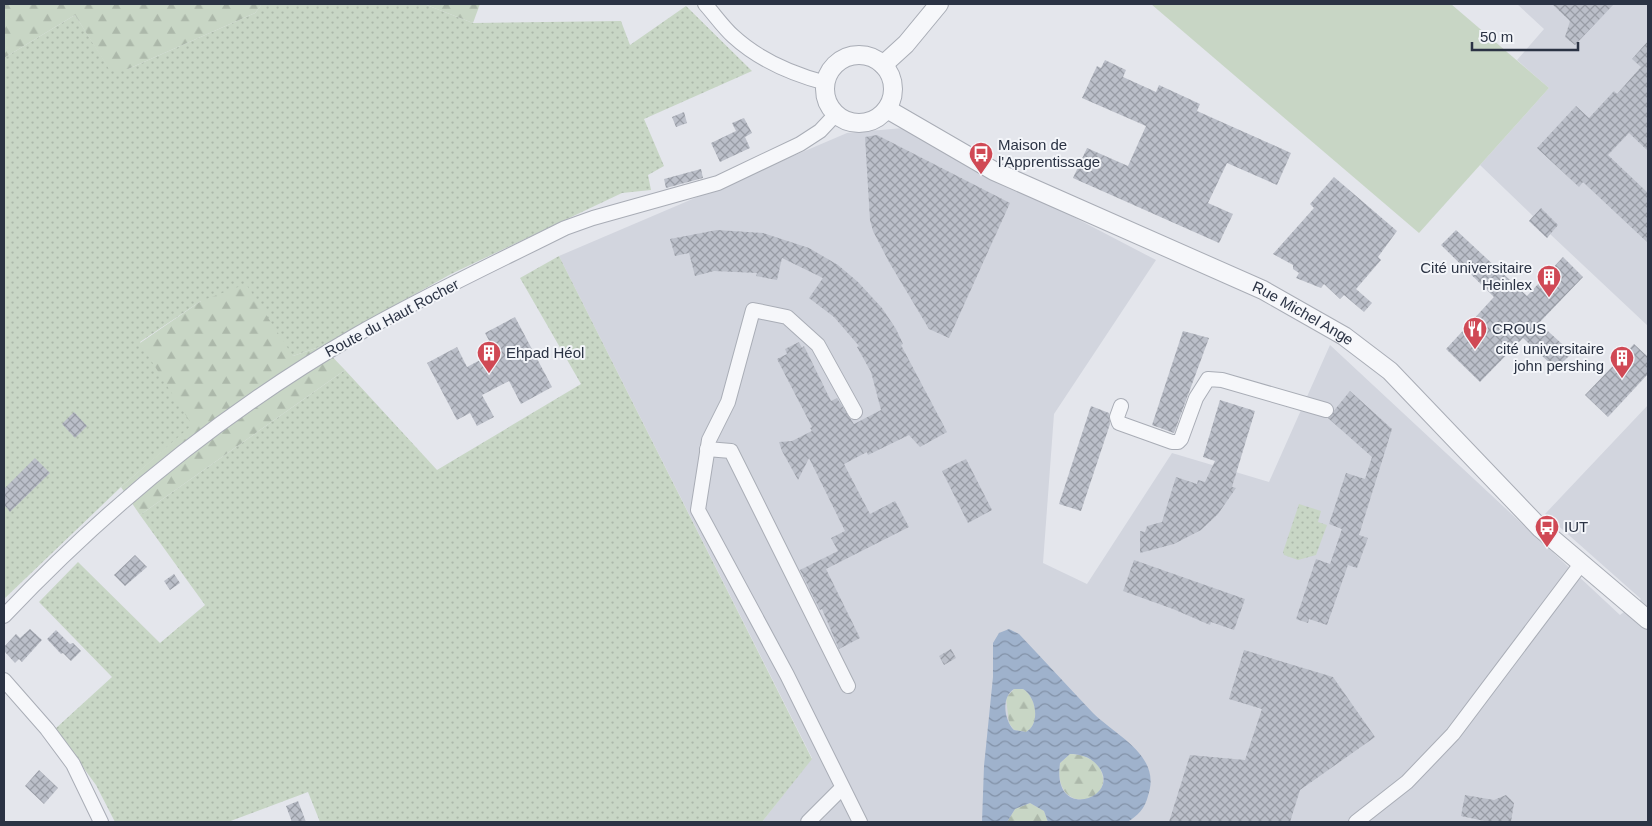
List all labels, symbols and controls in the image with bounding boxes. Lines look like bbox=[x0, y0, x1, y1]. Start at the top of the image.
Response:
scale bar bbox=[1472, 20, 1578, 52]
text: 50 m bbox=[1480, 28, 1513, 45]
place label: Maison de l'Apprentissage bbox=[998, 136, 1100, 170]
bus stop icon: Maison de l'Apprentissage bbox=[968, 141, 994, 175]
place label: Cité universitaire Heinlex bbox=[1420, 259, 1532, 293]
building icon: Cité universitaire Heinlex bbox=[1536, 264, 1562, 298]
street label: Route du Haut Rocher bbox=[322, 275, 462, 360]
street label: Rue Michel Ange bbox=[1250, 278, 1357, 348]
restaurant icon: CROUS bbox=[1462, 316, 1488, 350]
place label: CROUS bbox=[1492, 320, 1546, 337]
building icon: Ehpad Héol bbox=[476, 340, 502, 374]
place label: cité universitaire john pershing bbox=[1496, 340, 1604, 374]
place label: Ehpad Héol bbox=[506, 344, 584, 361]
building icon: cité universitaire john pershing bbox=[1609, 345, 1635, 379]
bus stop icon: IUT bbox=[1534, 514, 1560, 548]
place label: IUT bbox=[1564, 518, 1588, 535]

